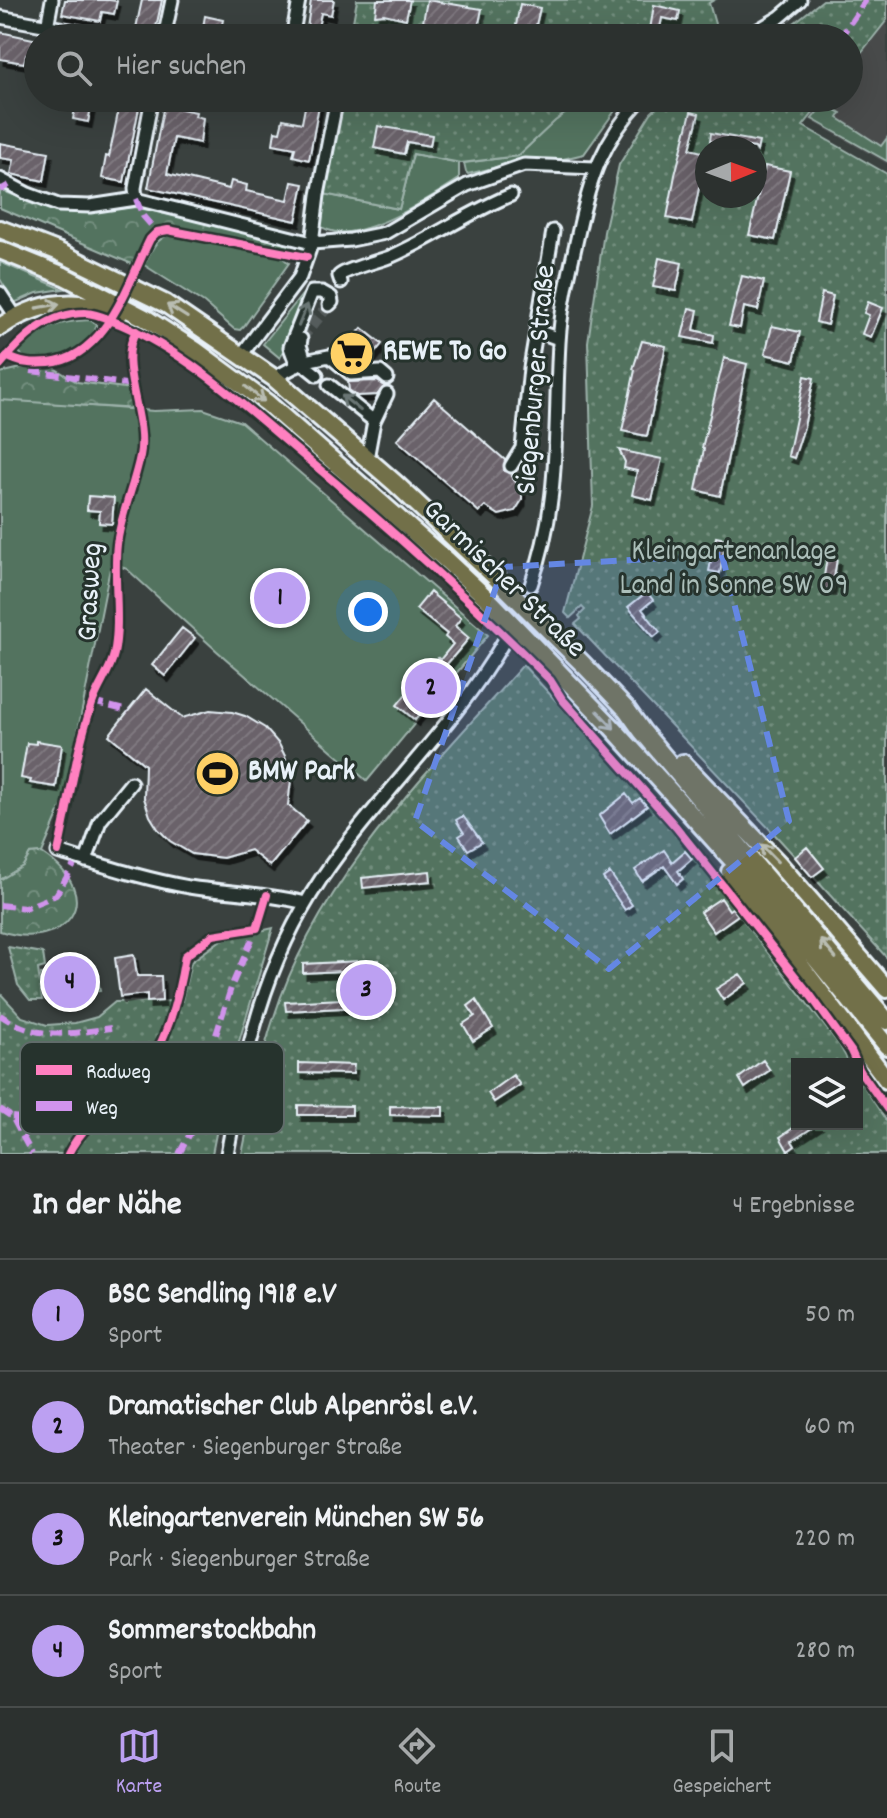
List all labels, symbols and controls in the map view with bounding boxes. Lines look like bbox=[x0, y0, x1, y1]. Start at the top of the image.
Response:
search box bbox=[24, 24, 863, 112]
icon: search bbox=[52, 46, 96, 90]
text: Hier suchen bbox=[116, 47, 246, 90]
north arrow bbox=[695, 136, 767, 208]
street label: Siegenburger Straße bbox=[507, 263, 569, 497]
one-way arrow bbox=[34, 297, 60, 312]
one-way arrow bbox=[167, 303, 189, 320]
one-way arrow bbox=[297, 303, 311, 328]
supermarket icon: REWE To Go bbox=[328, 329, 376, 377]
place label: REWE To Go bbox=[383, 332, 507, 375]
one-way arrow bbox=[244, 385, 265, 403]
one-way arrow bbox=[341, 394, 362, 412]
street label: Garmischer Straße bbox=[411, 491, 595, 669]
park label: Kleingartenanlage Land in Sonne SW 09 bbox=[619, 532, 849, 609]
street label: Grasweg bbox=[68, 542, 116, 642]
pin: 1 bbox=[254, 568, 306, 628]
your location bbox=[348, 592, 388, 632]
pin: 2 bbox=[405, 658, 457, 718]
one-way arrow bbox=[596, 710, 615, 730]
sports icon: BMW Park bbox=[193, 749, 241, 797]
place label: BMW Park bbox=[248, 752, 355, 795]
one-way arrow bbox=[759, 843, 778, 863]
one-way arrow bbox=[819, 940, 837, 960]
pin: 4 bbox=[44, 952, 96, 1012]
pin: 3 bbox=[340, 960, 392, 1020]
legend bbox=[20, 1042, 284, 1134]
text: Radweg bbox=[86, 1058, 151, 1089]
map controls bbox=[791, 1058, 863, 1130]
button: layers bbox=[791, 1058, 863, 1130]
text: Weg bbox=[86, 1094, 118, 1125]
text: In der Nähe bbox=[32, 1182, 182, 1231]
text: 4 Ergebnisse bbox=[733, 1188, 855, 1225]
text: BSC Sendling 1918 e.V bbox=[108, 1275, 336, 1318]
text: 1 bbox=[55, 1297, 61, 1334]
text: 50 m bbox=[805, 1297, 855, 1334]
text: Sport bbox=[108, 1318, 162, 1355]
text: Dramatischer Club Alpenrösl e.V. bbox=[108, 1387, 477, 1430]
text: 2 bbox=[52, 1409, 64, 1446]
text: 60 m bbox=[804, 1409, 855, 1446]
text: Theater · Siegenburger Straße bbox=[108, 1430, 402, 1467]
text: Kleingartenverein München SW 56 bbox=[108, 1499, 484, 1542]
text: 3 bbox=[52, 1521, 64, 1558]
text: 220 m bbox=[794, 1521, 855, 1558]
text: Park · Siegenburger Straße bbox=[108, 1542, 370, 1579]
text: Sommerstockbahn bbox=[108, 1611, 316, 1654]
text: 4 bbox=[53, 1633, 63, 1670]
text: 280 m bbox=[795, 1633, 855, 1670]
text: Sport bbox=[108, 1654, 162, 1691]
tab: Karte bbox=[116, 1724, 162, 1803]
tab: Route bbox=[393, 1724, 441, 1803]
tab: Gespeichert bbox=[673, 1724, 771, 1803]

